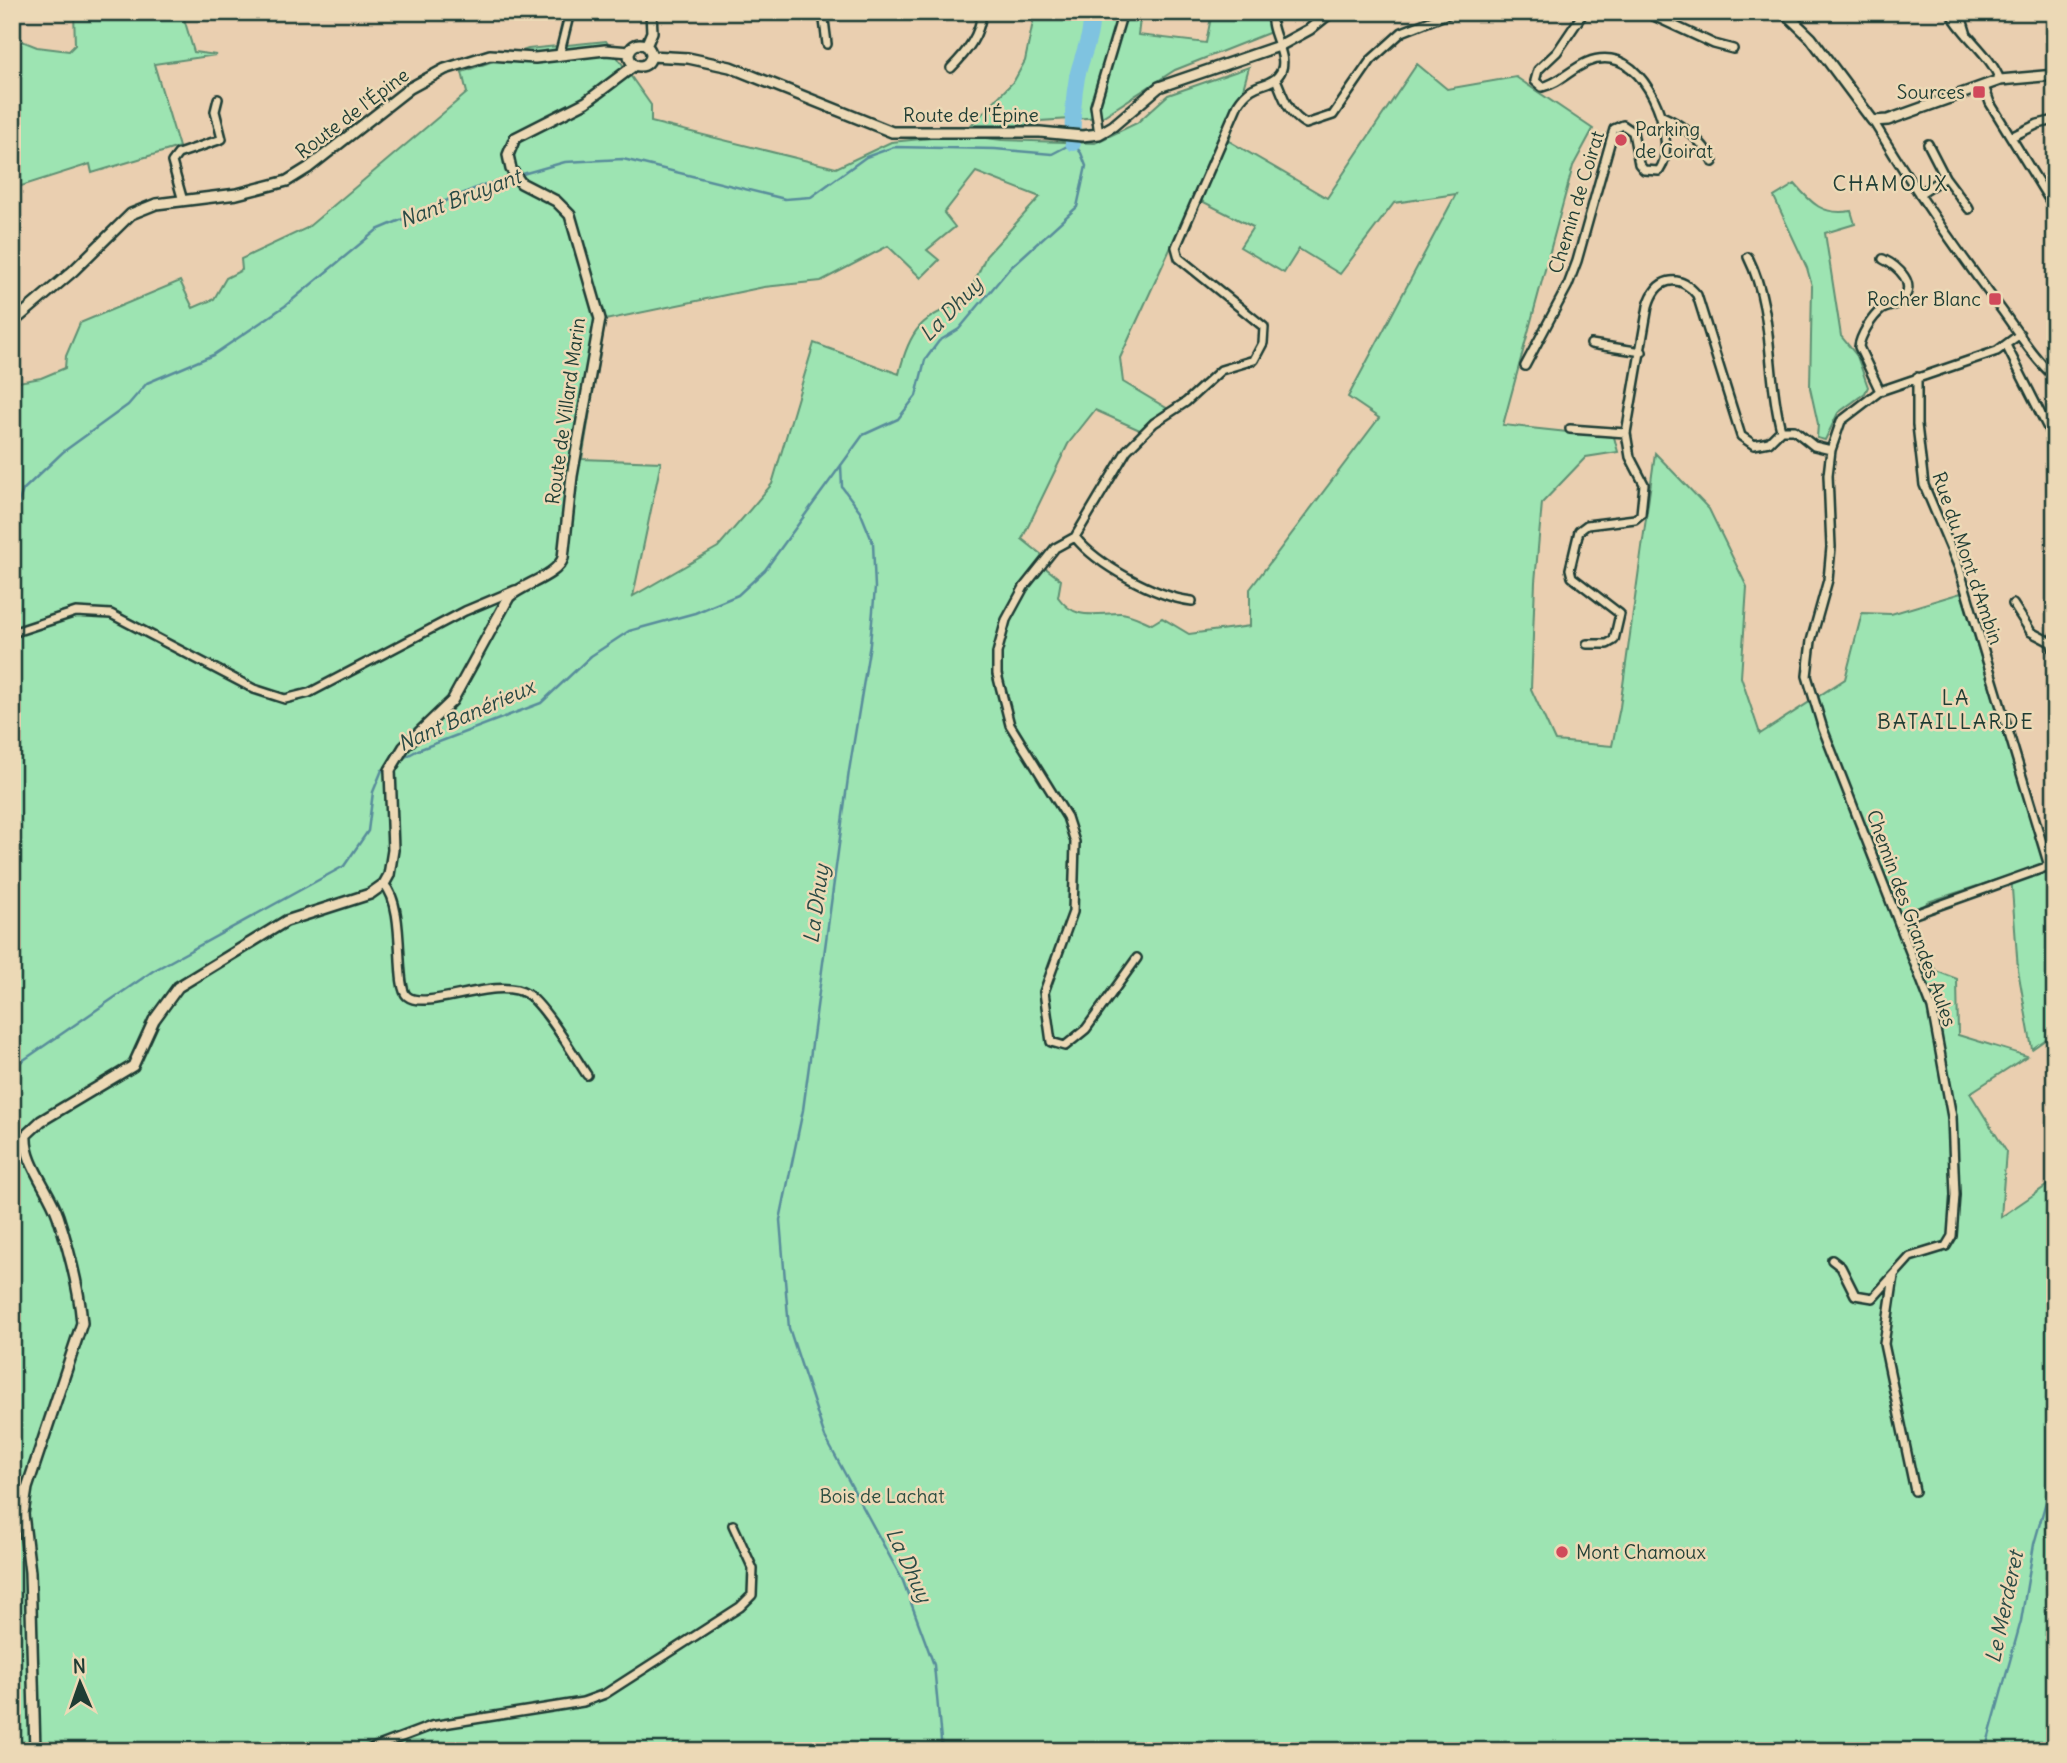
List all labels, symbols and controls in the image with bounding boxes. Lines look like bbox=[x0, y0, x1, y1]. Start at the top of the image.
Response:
street label: Route de l'Épine bbox=[291, 63, 413, 163]
place label: Sources bbox=[1897, 80, 1965, 104]
marker: Sources bbox=[1971, 84, 1987, 100]
street label: Route de l'Épine bbox=[903, 103, 1039, 127]
place label: Parking de Coirat bbox=[1635, 117, 1713, 163]
street label: Chemin de Coirat bbox=[1543, 128, 1609, 276]
marker: Parking de Coirat bbox=[1613, 132, 1629, 148]
water label: Nant Bruyant bbox=[395, 161, 527, 234]
district label: CHAMOUX bbox=[1833, 170, 1949, 197]
water label: La Dhuy bbox=[914, 270, 990, 347]
place label: Rocher Blanc bbox=[1867, 287, 1981, 311]
marker: Rocher Blanc bbox=[1987, 291, 2003, 307]
street label: Route de Villard Marin bbox=[540, 316, 590, 506]
street label: Rue du Mont d'Ambin bbox=[1927, 469, 2009, 647]
water label: Nant Banérieux bbox=[393, 672, 540, 757]
district label: LA BATAILLARDE bbox=[1877, 684, 2035, 735]
street label: Chemin des Grandes Aules bbox=[1862, 806, 1962, 1030]
water label: La Dhuy bbox=[797, 861, 835, 945]
park label: Bois de Lachat bbox=[819, 1484, 945, 1508]
water label: La Dhuy bbox=[880, 1523, 939, 1608]
place label: Mont Chamoux bbox=[1576, 1540, 1706, 1564]
marker: Mont Chamoux bbox=[1554, 1544, 1570, 1560]
water label: Le Merderet bbox=[1979, 1546, 2030, 1665]
north arrow bbox=[46, 1648, 116, 1718]
text: N bbox=[72, 1654, 86, 1678]

